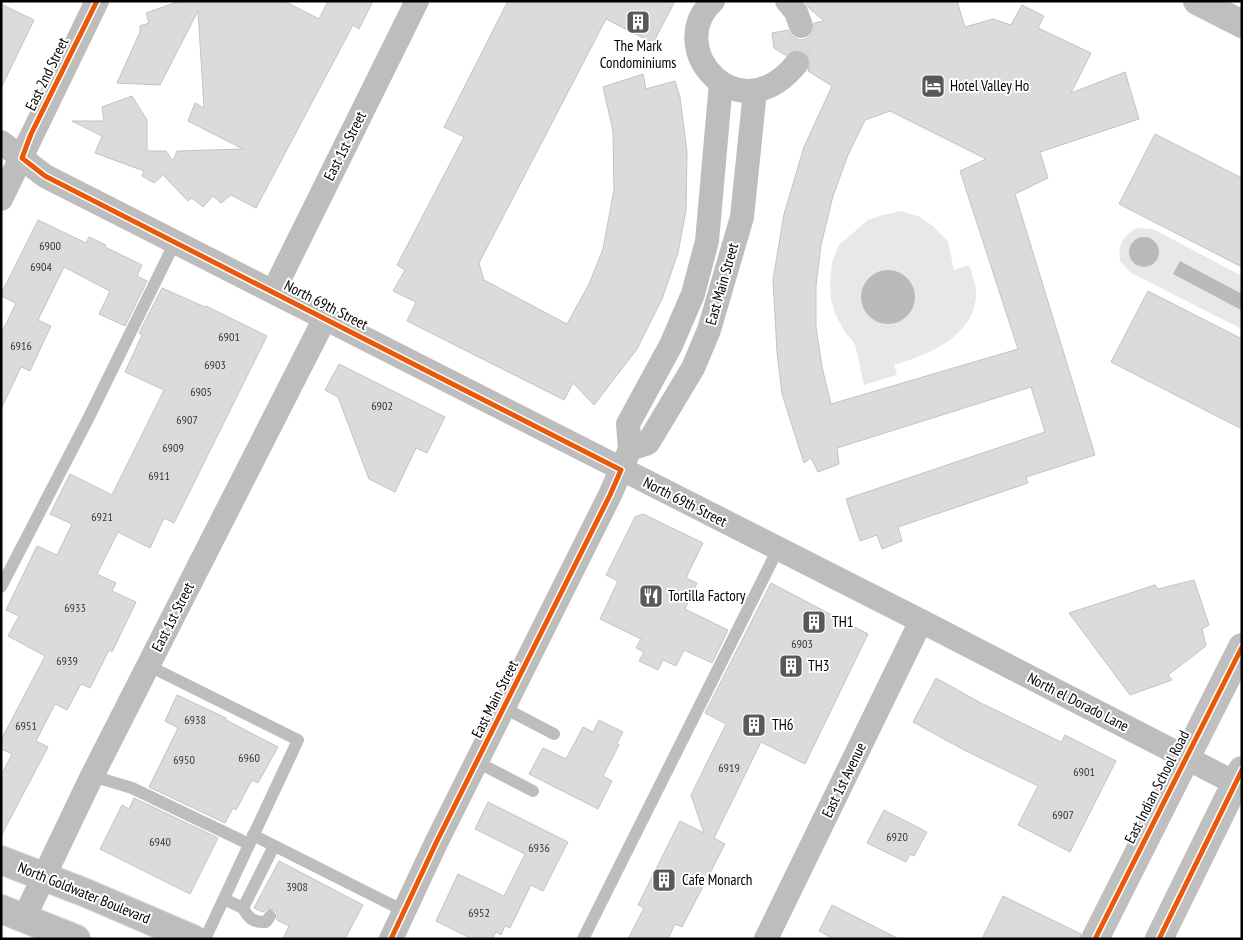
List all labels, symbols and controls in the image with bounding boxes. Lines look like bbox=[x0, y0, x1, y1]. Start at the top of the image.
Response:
building icon: The Mark Condominiums bbox=[625, 9, 651, 35]
street label: East 2nd Street bbox=[21, 34, 72, 113]
place label: The Mark Condominiums bbox=[600, 36, 676, 72]
hotel icon: Hotel Valley Ho bbox=[920, 73, 946, 99]
place label: Hotel Valley Ho bbox=[950, 76, 1029, 95]
street label: East 1st Street bbox=[319, 108, 370, 183]
house number: 6900 bbox=[39, 238, 61, 253]
street label: East Main Street bbox=[701, 241, 742, 327]
house number: 6904 bbox=[30, 259, 52, 274]
street label: North 69th Street bbox=[281, 275, 371, 334]
house number: 6901 bbox=[218, 329, 240, 344]
house number: 6916 bbox=[10, 338, 32, 353]
house number: 6903 bbox=[204, 357, 226, 372]
house number: 6905 bbox=[190, 384, 212, 399]
house number: 6902 bbox=[371, 398, 393, 413]
house number: 6907 bbox=[176, 412, 198, 427]
house number: 6909 bbox=[162, 440, 184, 455]
house number: 6911 bbox=[148, 468, 170, 483]
street label: North 69th Street bbox=[640, 472, 730, 531]
house number: 6921 bbox=[91, 509, 113, 524]
street label: East 1st Street bbox=[147, 579, 198, 654]
restaurant icon: Tortilla Factory bbox=[638, 583, 664, 609]
place label: Tortilla Factory bbox=[668, 586, 746, 605]
house number: 6933 bbox=[64, 600, 86, 615]
building icon: TH1 bbox=[801, 609, 827, 635]
place label: TH1 bbox=[832, 612, 854, 631]
house number: 6903 bbox=[791, 636, 813, 651]
house number: 6939 bbox=[56, 653, 78, 668]
building icon: TH3 bbox=[778, 653, 804, 679]
place label: TH3 bbox=[808, 656, 830, 675]
street label: East Main Street bbox=[467, 657, 522, 741]
street label: North el Dorado Lane bbox=[1024, 668, 1132, 735]
house number: 6938 bbox=[184, 712, 206, 727]
building icon: TH6 bbox=[741, 712, 767, 738]
place label: TH6 bbox=[772, 715, 794, 734]
house number: 6951 bbox=[15, 718, 37, 733]
street label: East Indian School Road bbox=[1120, 727, 1193, 846]
street label: East 1st Avenue bbox=[817, 739, 870, 821]
house number: 6960 bbox=[238, 750, 260, 765]
house number: 6950 bbox=[173, 752, 195, 767]
house number: 6919 bbox=[718, 760, 740, 775]
house number: 6901 bbox=[1073, 764, 1095, 779]
house number: 6907 bbox=[1052, 807, 1074, 822]
house number: 6920 bbox=[886, 829, 908, 844]
house number: 6940 bbox=[149, 834, 171, 849]
house number: 6936 bbox=[528, 840, 550, 855]
street label: North Goldwater Boulevard bbox=[15, 857, 153, 928]
building icon: Cafe Monarch bbox=[651, 867, 677, 893]
place label: Cafe Monarch bbox=[682, 870, 752, 889]
house number: 3908 bbox=[286, 879, 308, 894]
house number: 6952 bbox=[468, 905, 490, 920]

